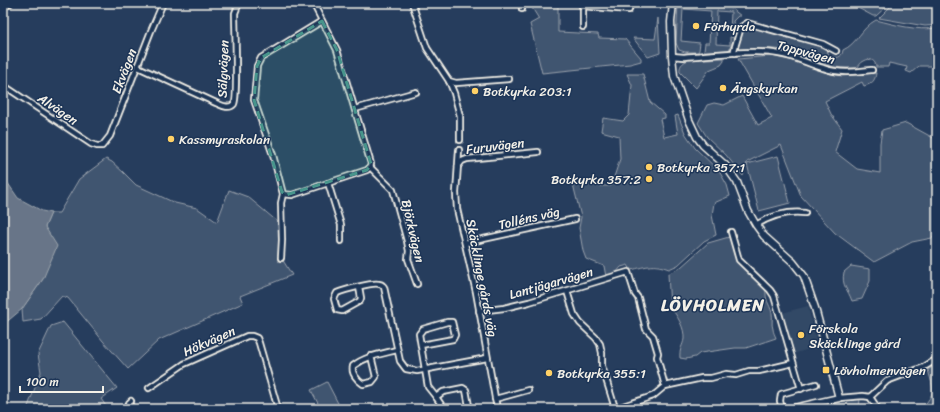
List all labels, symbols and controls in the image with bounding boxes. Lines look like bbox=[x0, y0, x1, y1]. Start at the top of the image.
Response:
place label: Förhyrda bbox=[704, 15, 756, 38]
marker: Förhyrda bbox=[691, 21, 701, 31]
street label: Toppvägen bbox=[774, 33, 838, 71]
street label: Sälgvägen bbox=[210, 40, 236, 98]
street label: Ekvägen bbox=[105, 45, 143, 97]
place label: Ängskyrkan bbox=[730, 77, 798, 100]
place label: Botkyrka 203:1 bbox=[483, 80, 572, 103]
marker: Ängskyrkan bbox=[718, 83, 728, 93]
street label: Alvägen bbox=[32, 86, 83, 131]
marker: Botkyrka 203:1 bbox=[470, 86, 480, 96]
place label: Kassmyraskolan bbox=[179, 128, 270, 151]
street label: Furuvägen bbox=[464, 131, 526, 161]
marker: Kassmyraskolan bbox=[166, 134, 176, 144]
place label: Botkyrka 357:1 bbox=[657, 156, 746, 179]
marker: Botkyrka 357:1 bbox=[644, 162, 654, 172]
place label: Botkyrka 357:2 bbox=[551, 168, 641, 191]
marker: Botkyrka 357:2 bbox=[644, 174, 654, 184]
street label: Björkvägen bbox=[395, 197, 431, 265]
street label: Tolléns väg bbox=[496, 200, 562, 236]
street label: Skäcklinge gårds väg bbox=[459, 217, 505, 339]
street label: Lantjägarvägen bbox=[506, 260, 596, 306]
district label: LÖVHOLMEN bbox=[661, 290, 765, 320]
place label: Förskola Skäcklinge gård bbox=[809, 317, 901, 355]
street label: Hökvägen bbox=[179, 319, 239, 363]
marker: Förskola Skäcklinge gård bbox=[796, 330, 806, 340]
place label: Lövholmenvägen bbox=[834, 359, 926, 382]
place label: Botkyrka 355:1 bbox=[557, 362, 646, 385]
marker: Lövholmenvägen bbox=[821, 365, 831, 375]
scale bar bbox=[20, 368, 103, 394]
marker: Botkyrka 355:1 bbox=[544, 368, 554, 378]
text: 100 m bbox=[26, 371, 59, 393]

